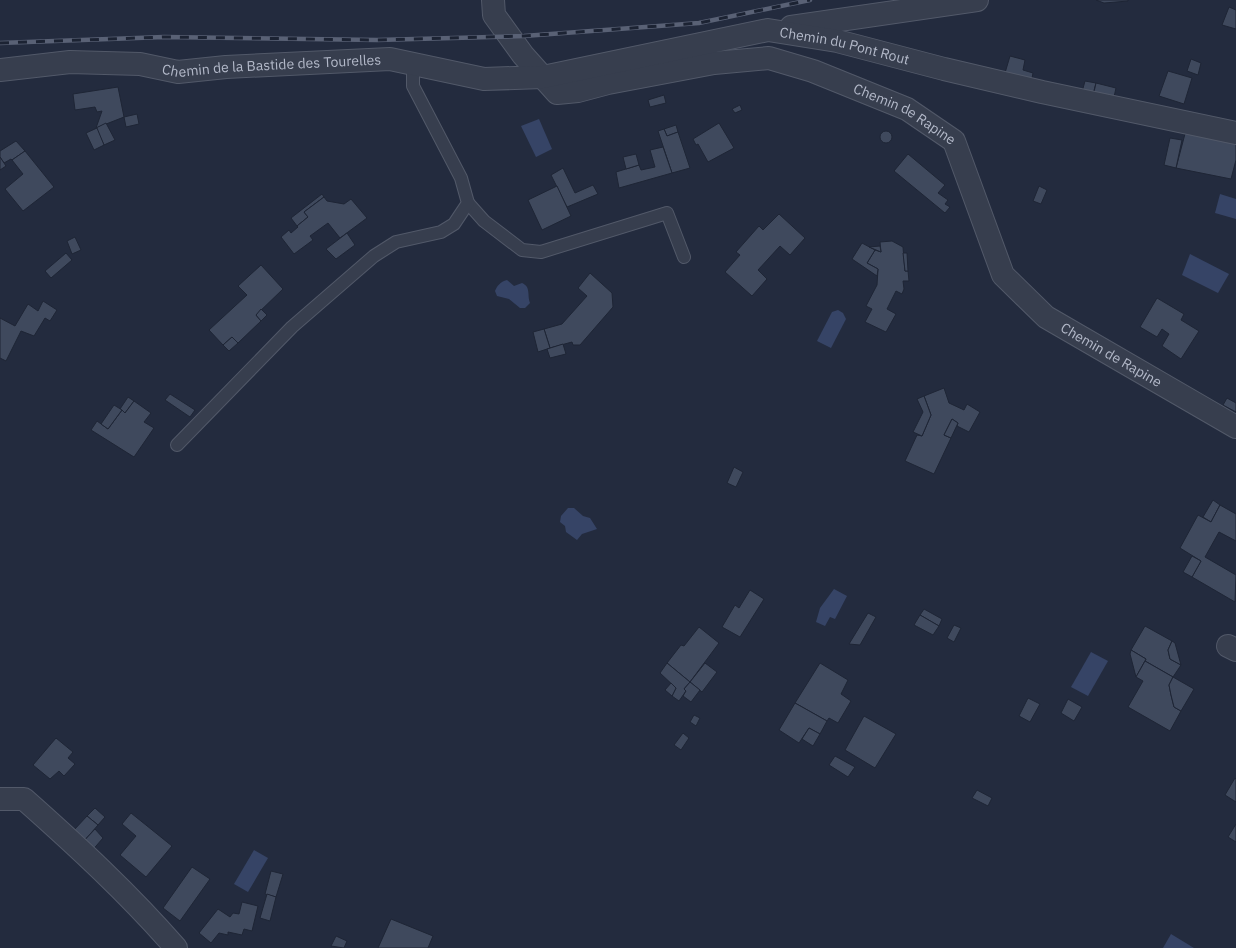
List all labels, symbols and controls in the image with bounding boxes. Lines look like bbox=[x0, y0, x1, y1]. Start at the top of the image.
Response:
street label: Chemin du Pont Rout bbox=[778, 23, 912, 69]
street label: Chemin de la Bastide des Tourelles bbox=[160, 50, 382, 81]
street label: Chemin de Rapine bbox=[851, 79, 960, 149]
street label: Chemin de Rapine bbox=[1057, 318, 1165, 391]

